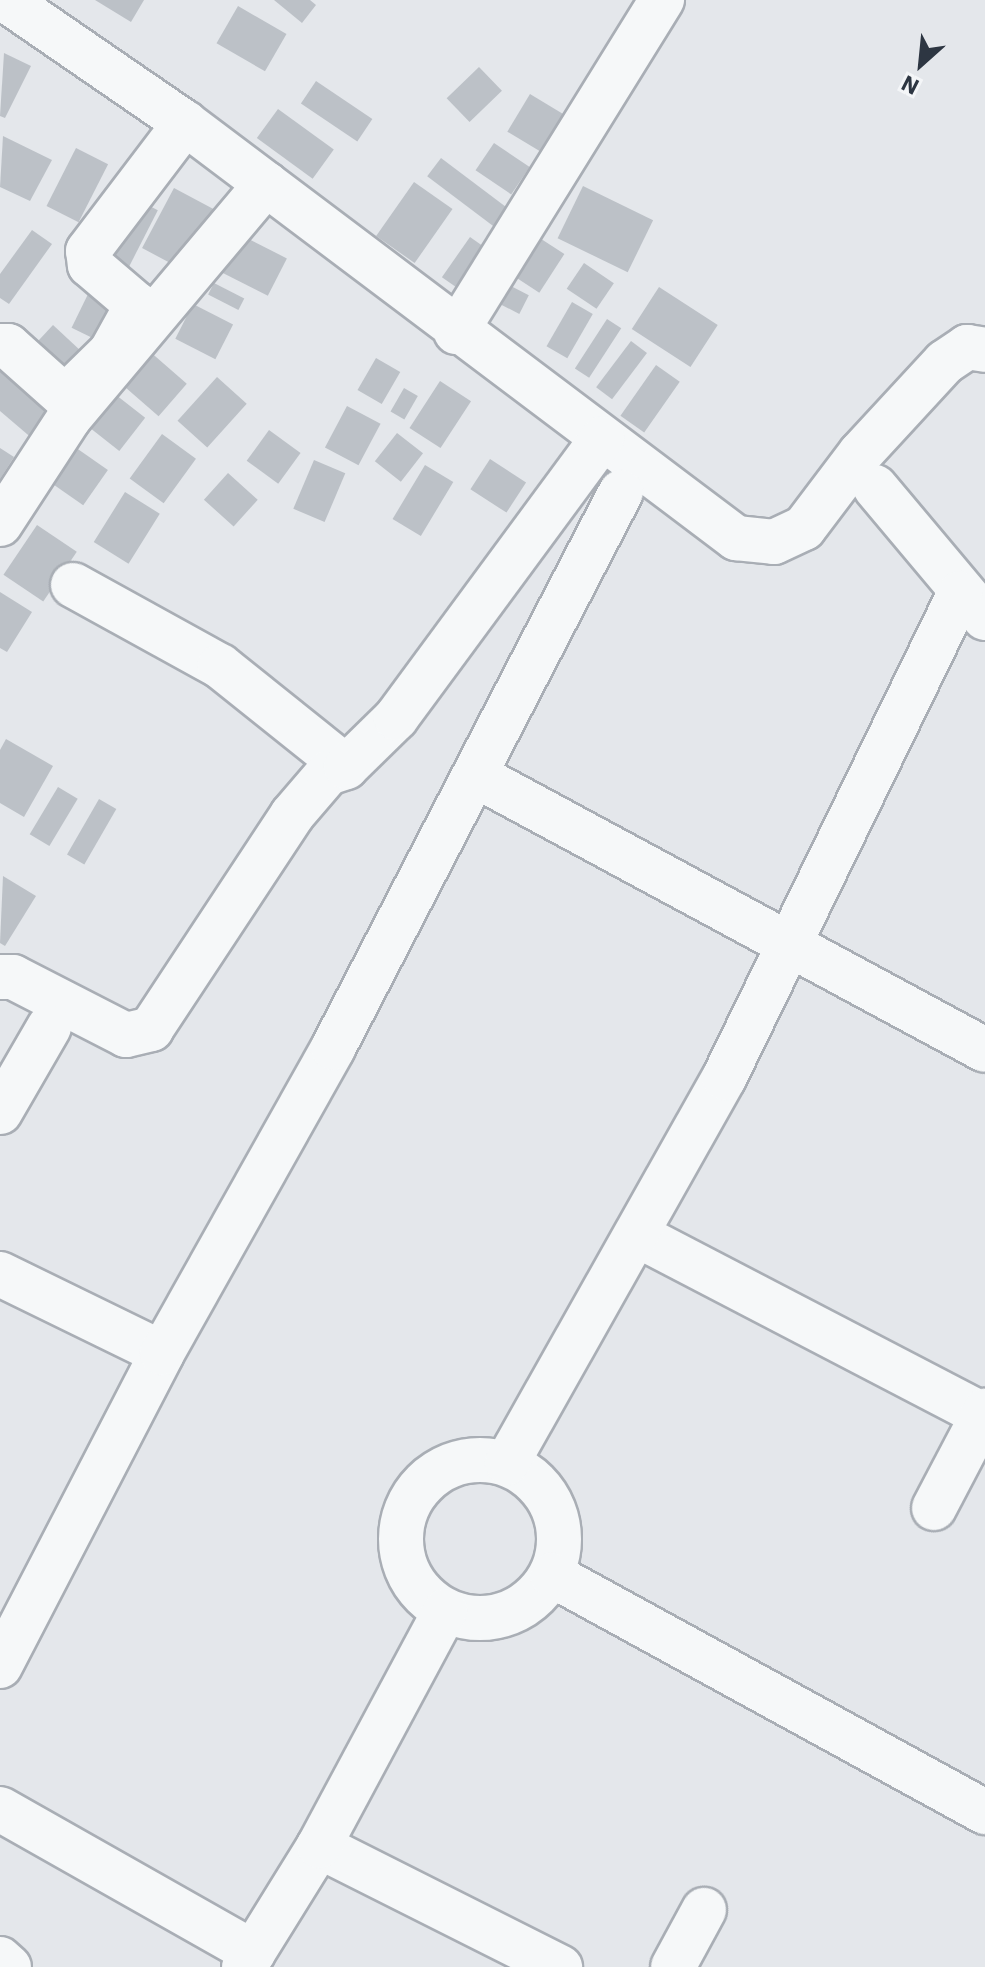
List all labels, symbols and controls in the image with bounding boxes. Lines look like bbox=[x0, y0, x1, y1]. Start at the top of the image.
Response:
north arrow bbox=[881, 24, 961, 104]
text: N bbox=[896, 69, 924, 102]

